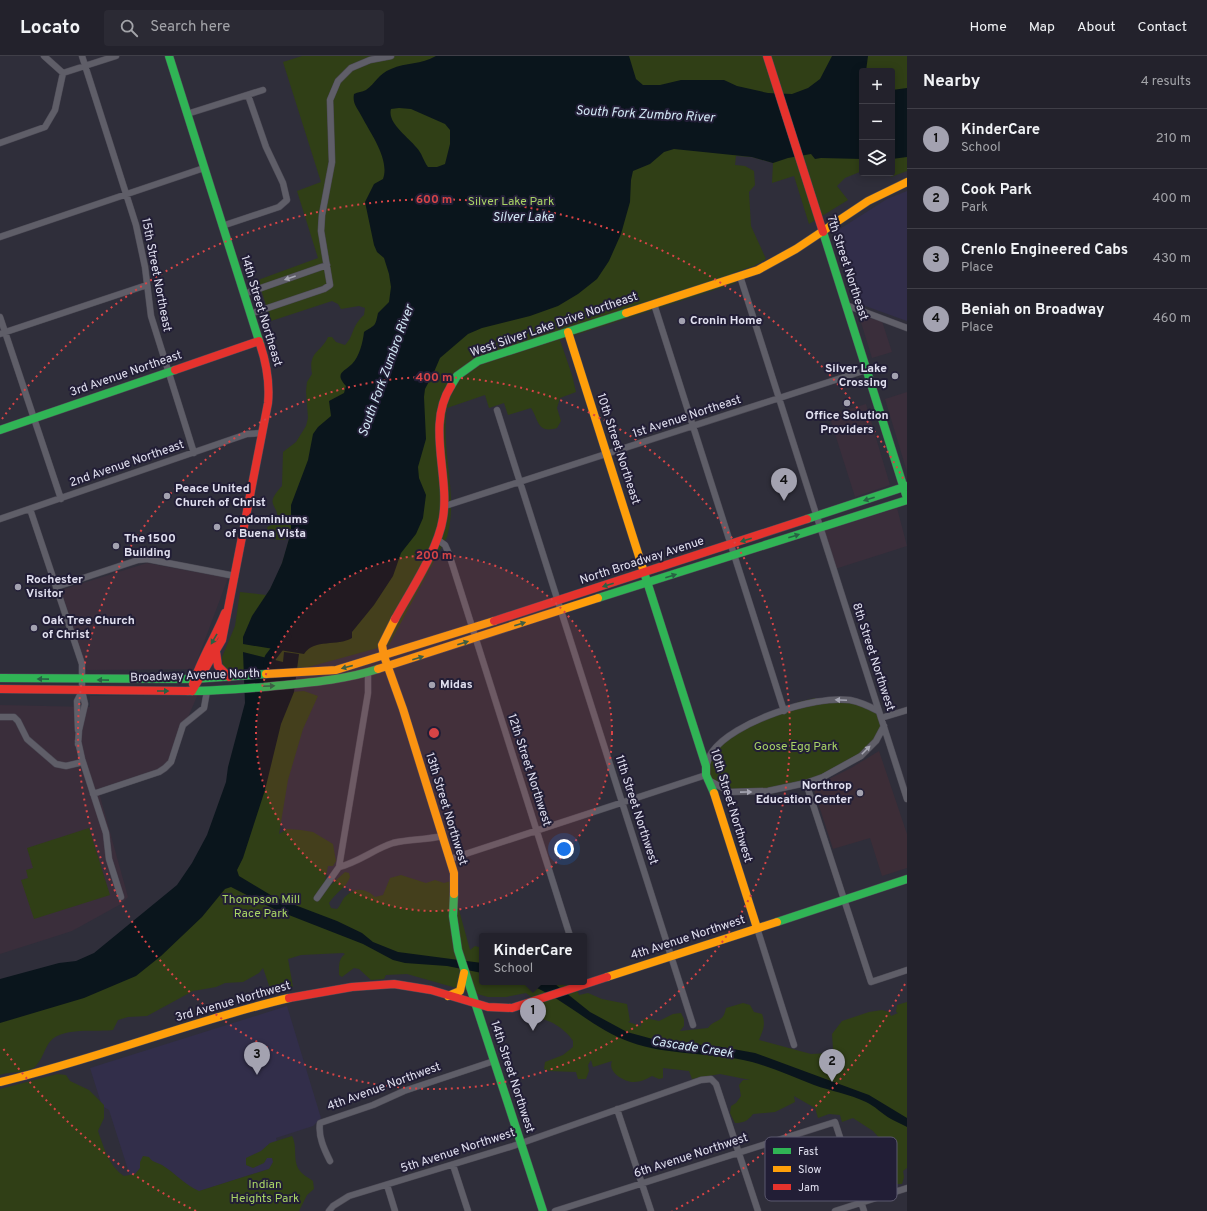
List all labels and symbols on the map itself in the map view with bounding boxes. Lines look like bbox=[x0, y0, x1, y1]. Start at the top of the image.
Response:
water label: South Fork Zumbro River bbox=[575, 103, 716, 127]
text: 600 m bbox=[416, 192, 452, 208]
park label: Silver Lake Park bbox=[468, 194, 554, 210]
water label: Silver Lake bbox=[492, 210, 554, 226]
street label: 7th Street Northeast bbox=[822, 213, 872, 323]
street label: 15th Street Northeast bbox=[137, 217, 175, 333]
street label: 14th Street Northeast bbox=[236, 253, 286, 369]
one-way arrow bbox=[284, 275, 296, 281]
street label: West Silver Lake Drive Northeast bbox=[468, 289, 640, 361]
water label: South Fork Zumbro River bbox=[356, 302, 419, 439]
place label: Cronin Home bbox=[690, 313, 763, 329]
marker: Cronin Home bbox=[677, 316, 687, 326]
street label: 3rd Avenue Northeast bbox=[68, 347, 184, 401]
place label: Silver Lake Crossing bbox=[825, 361, 887, 391]
text: 400 m bbox=[415, 370, 453, 386]
marker: Silver Lake Crossing bbox=[890, 371, 900, 381]
street label: 10th Street Northeast bbox=[592, 391, 644, 507]
street label: 1st Avenue Northeast bbox=[631, 392, 743, 442]
marker: Office Solution Providers bbox=[842, 398, 852, 408]
place label: Office Solution Providers bbox=[805, 408, 889, 438]
street label: 2nd Avenue Northeast bbox=[68, 437, 186, 491]
pin: 4 bbox=[771, 468, 797, 501]
place label: Peace United Church of Christ bbox=[175, 481, 266, 511]
marker: Peace United Church of Christ bbox=[162, 491, 172, 501]
one-way arrow bbox=[862, 496, 874, 502]
place label: Condominiums of Buena Vista bbox=[225, 512, 308, 542]
marker: Condominiums of Buena Vista bbox=[212, 522, 222, 532]
place label: The 1500 Building bbox=[124, 531, 176, 561]
street label: North Broadway Avenue bbox=[578, 533, 706, 589]
one-way arrow bbox=[789, 533, 801, 539]
one-way arrow bbox=[740, 537, 752, 543]
marker: The 1500 Building bbox=[111, 541, 121, 551]
text: 200 m bbox=[416, 548, 452, 564]
place label: Rochester Visitor bbox=[26, 572, 83, 602]
one-way arrow bbox=[665, 573, 677, 579]
marker: Rochester Visitor bbox=[13, 582, 23, 592]
one-way arrow bbox=[602, 582, 614, 588]
street label: 8th Street Northwest bbox=[848, 601, 898, 713]
place label: Oak Tree Church of Christ bbox=[42, 613, 135, 643]
one-way arrow bbox=[515, 621, 527, 627]
marker: Oak Tree Church of Christ bbox=[29, 623, 39, 633]
one-way arrow bbox=[210, 633, 217, 645]
one-way arrow bbox=[457, 640, 469, 646]
one-way arrow bbox=[413, 654, 425, 660]
one-way arrow bbox=[340, 664, 352, 670]
street label: Broadway Avenue North bbox=[130, 666, 260, 686]
one-way arrow bbox=[36, 676, 49, 682]
one-way arrow bbox=[96, 677, 109, 683]
place label: Midas bbox=[440, 677, 473, 693]
marker: Midas bbox=[427, 680, 437, 690]
one-way arrow bbox=[263, 682, 275, 689]
one-way arrow bbox=[157, 688, 170, 694]
one-way arrow bbox=[834, 697, 847, 703]
street label: 12th Street Northwest bbox=[503, 712, 555, 828]
centre of rings bbox=[427, 726, 441, 740]
park label: Goose Egg Park bbox=[754, 739, 838, 755]
one-way arrow bbox=[862, 745, 871, 755]
street label: 10th Street Northwest bbox=[706, 747, 756, 865]
street label: 13th Street Northwest bbox=[421, 751, 471, 867]
street label: 11th Street Northwest bbox=[611, 753, 661, 867]
place label: Northrop Education Center bbox=[756, 778, 852, 808]
marker: Northrop Education Center bbox=[855, 788, 865, 798]
one-way arrow bbox=[740, 789, 753, 795]
your location bbox=[554, 839, 574, 859]
park label: Thompson Mill Race Park bbox=[222, 892, 300, 922]
street label: 4th Avenue Northwest bbox=[629, 912, 747, 964]
street label: 3rd Avenue Northwest bbox=[173, 978, 293, 1026]
pin: 1 bbox=[520, 998, 546, 1031]
street label: 14th Street Northwest bbox=[486, 1019, 538, 1135]
water label: Cascade Creek bbox=[650, 1034, 735, 1062]
pin: 3 bbox=[244, 1042, 270, 1075]
pin: 2 bbox=[819, 1049, 845, 1082]
street label: 4th Avenue Northwest bbox=[325, 1059, 443, 1115]
street label: 5th Avenue Northwest bbox=[399, 1125, 517, 1177]
street label: 6th Avenue Northwest bbox=[632, 1130, 750, 1182]
legend bbox=[765, 1137, 897, 1201]
text: Fast bbox=[798, 1145, 818, 1159]
text: Slow bbox=[798, 1163, 821, 1177]
park label: Indian Heights Park bbox=[231, 1177, 299, 1207]
text: Jam bbox=[798, 1181, 819, 1195]

